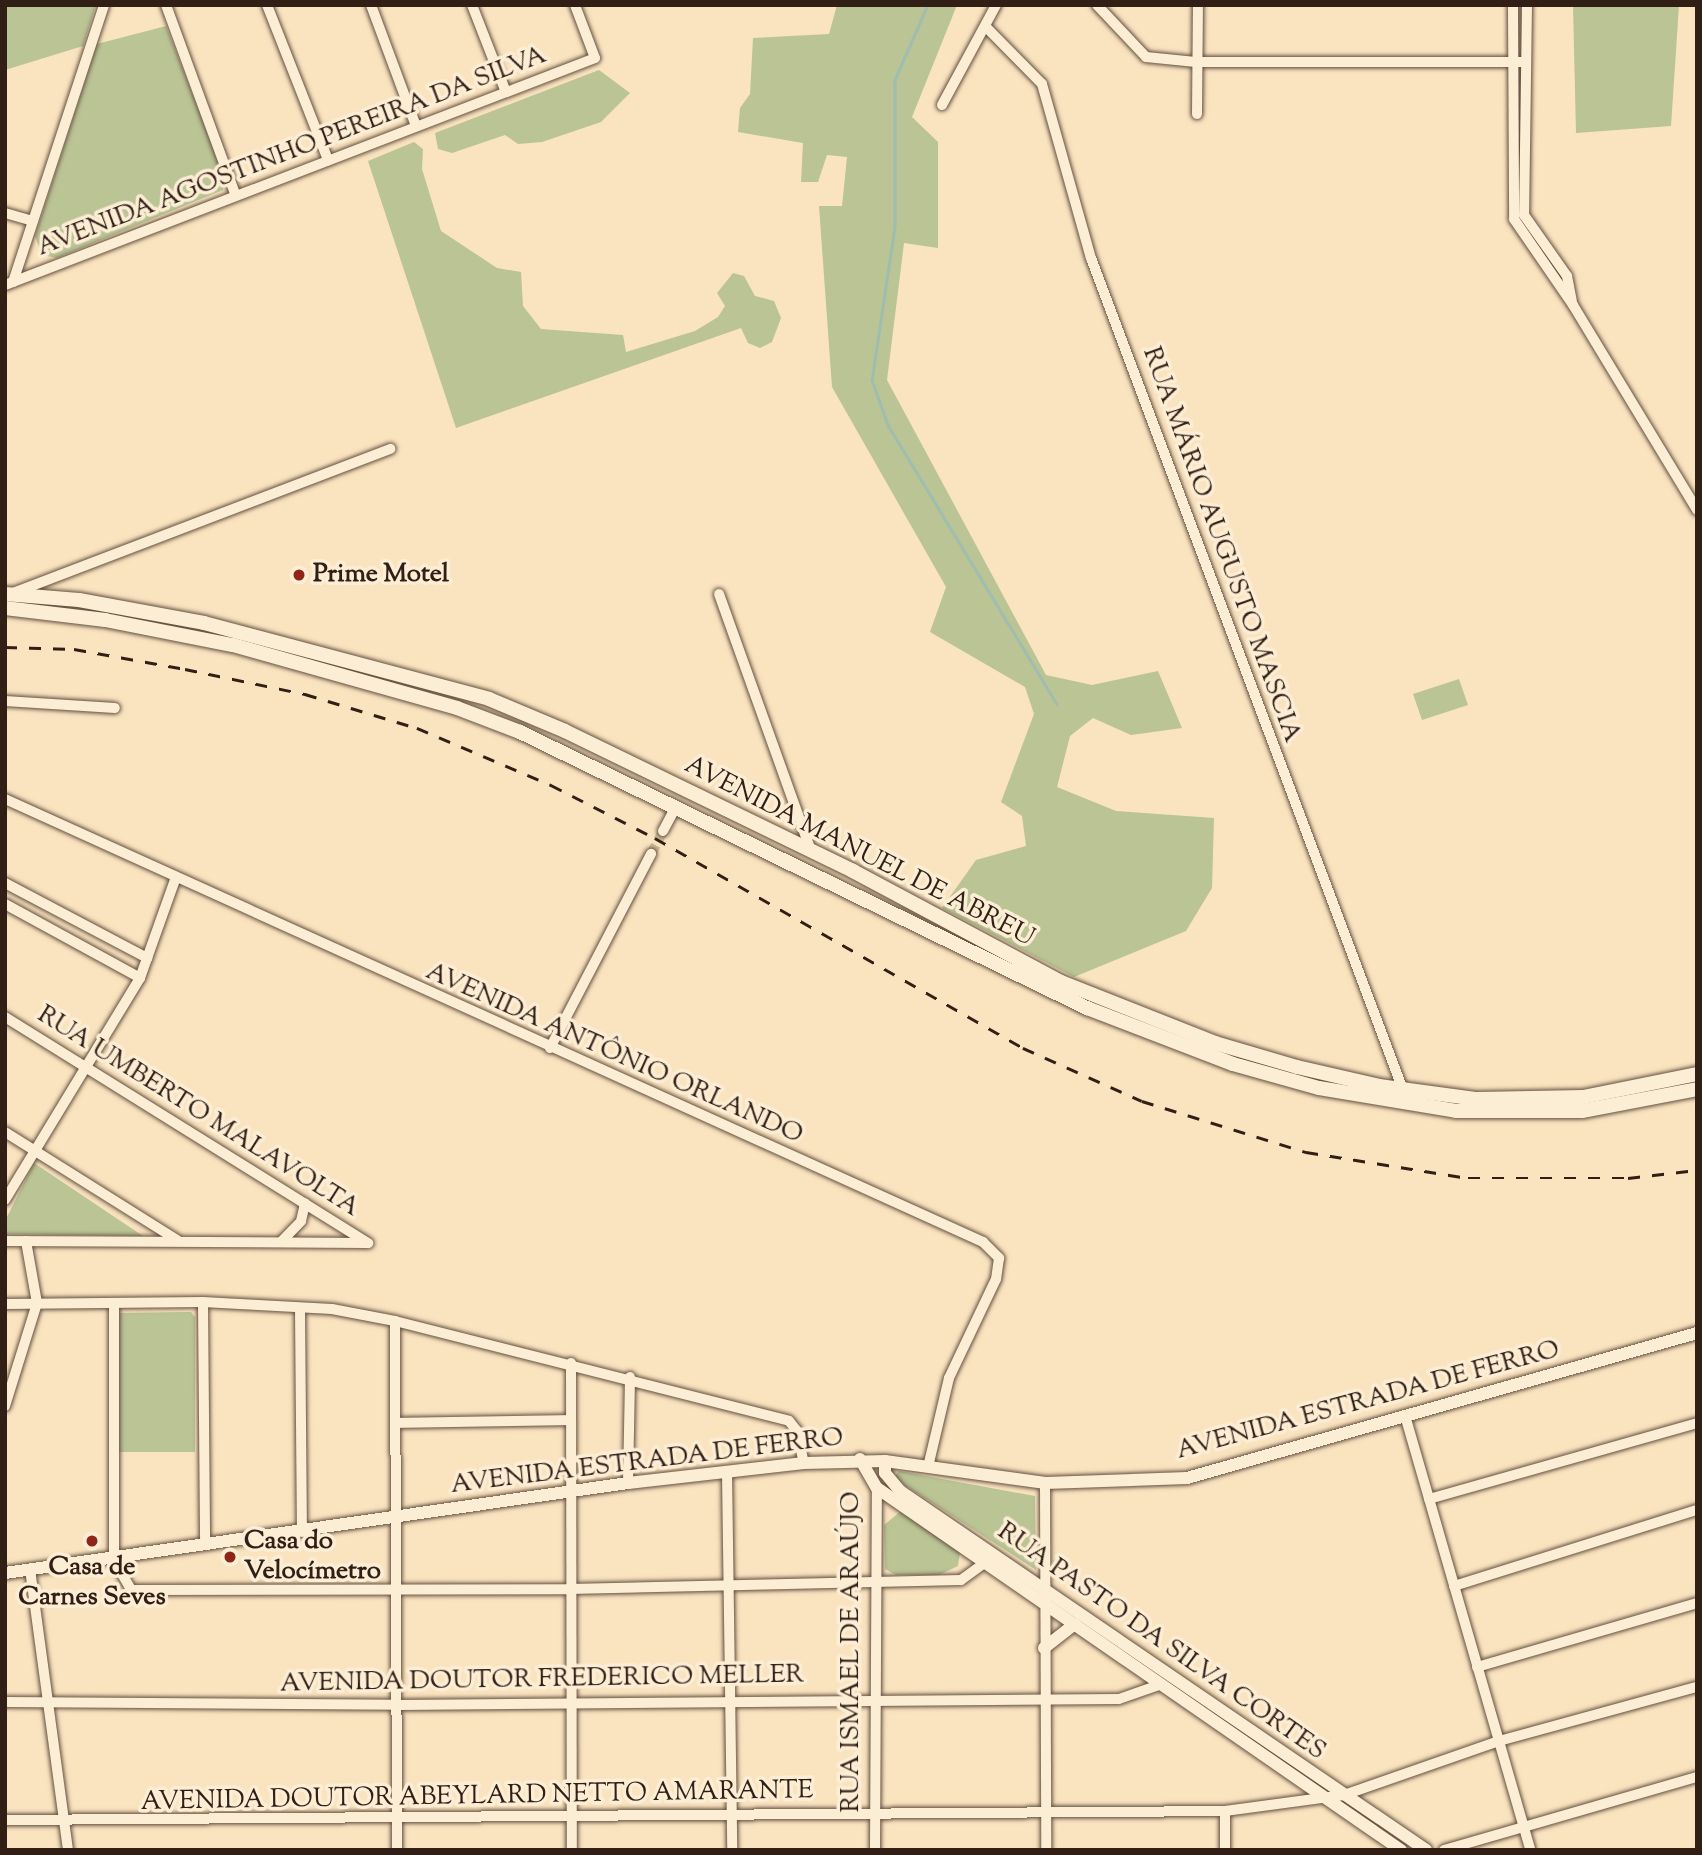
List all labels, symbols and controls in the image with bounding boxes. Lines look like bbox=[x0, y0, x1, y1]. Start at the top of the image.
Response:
street label: AVENIDA AGOSTINHO PEREIRA DA SILVA bbox=[33, 40, 551, 264]
street label: RUA MÁRIO AUGUSTO MASCIA bbox=[1135, 343, 1307, 747]
place label: Prime Motel bbox=[313, 559, 449, 591]
marker: Prime Motel bbox=[291, 567, 307, 583]
street label: AVENIDA MANUEL DE ABREU bbox=[679, 750, 1039, 954]
street label: AVENIDA ANTÔNIO ORLANDO bbox=[421, 956, 807, 1152]
street label: RUA UMBERTO MALAVOLTA bbox=[31, 1000, 365, 1224]
street label: AVENIDA ESTRADA DE FERRO bbox=[1173, 1335, 1563, 1467]
street label: AVENIDA ESTRADA DE FERRO bbox=[449, 1422, 845, 1502]
street label: RUA ISMAEL DE ARAÚJO bbox=[836, 1491, 868, 1813]
street label: RUA PASTO DA SILVA CORTES bbox=[991, 1516, 1331, 1768]
place label: Casa do Velocímetro bbox=[244, 1526, 381, 1588]
marker: Casa de Carnes Seves bbox=[84, 1533, 100, 1549]
marker: Casa do Velocímetro bbox=[222, 1549, 238, 1565]
place label: Casa de Carnes Seves bbox=[18, 1552, 166, 1614]
street label: AVENIDA DOUTOR FREDERICO MELLER bbox=[280, 1660, 804, 1700]
street label: AVENIDA DOUTOR ABEYLARD NETTO AMARANTE bbox=[140, 1776, 814, 1818]

